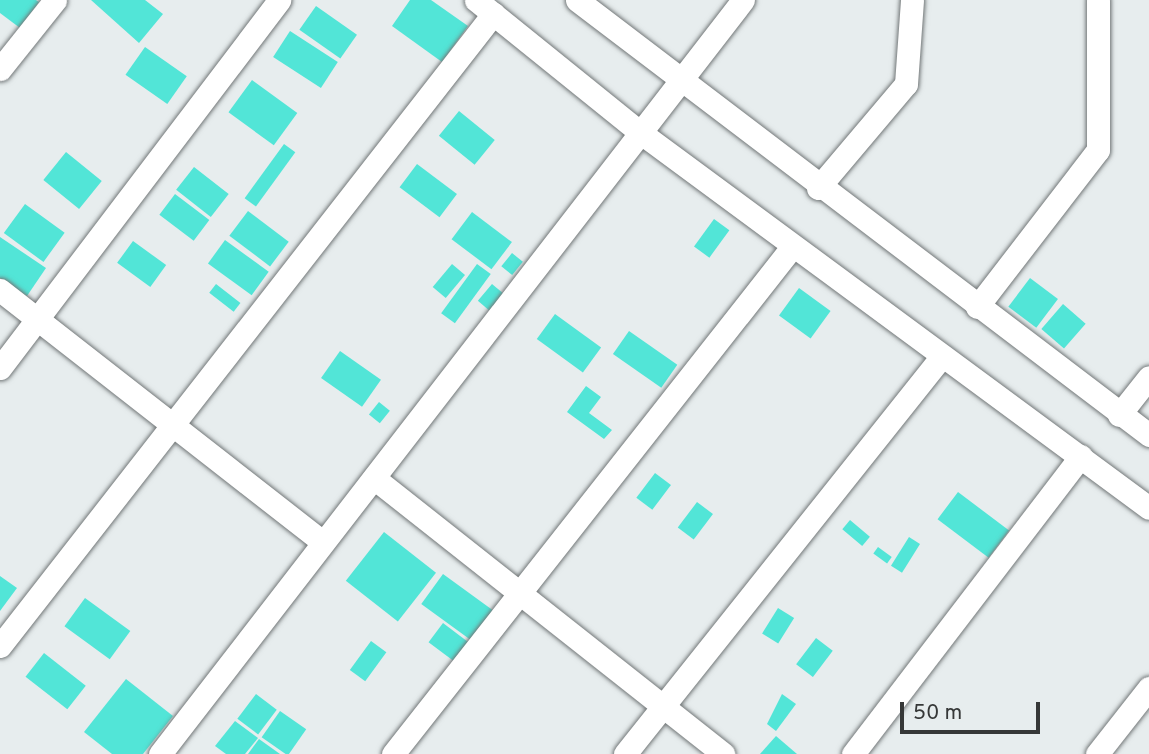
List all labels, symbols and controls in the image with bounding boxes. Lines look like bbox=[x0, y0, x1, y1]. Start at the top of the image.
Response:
scale bar bbox=[904, 688, 1044, 732]
text: 50 m bbox=[913, 700, 962, 727]

